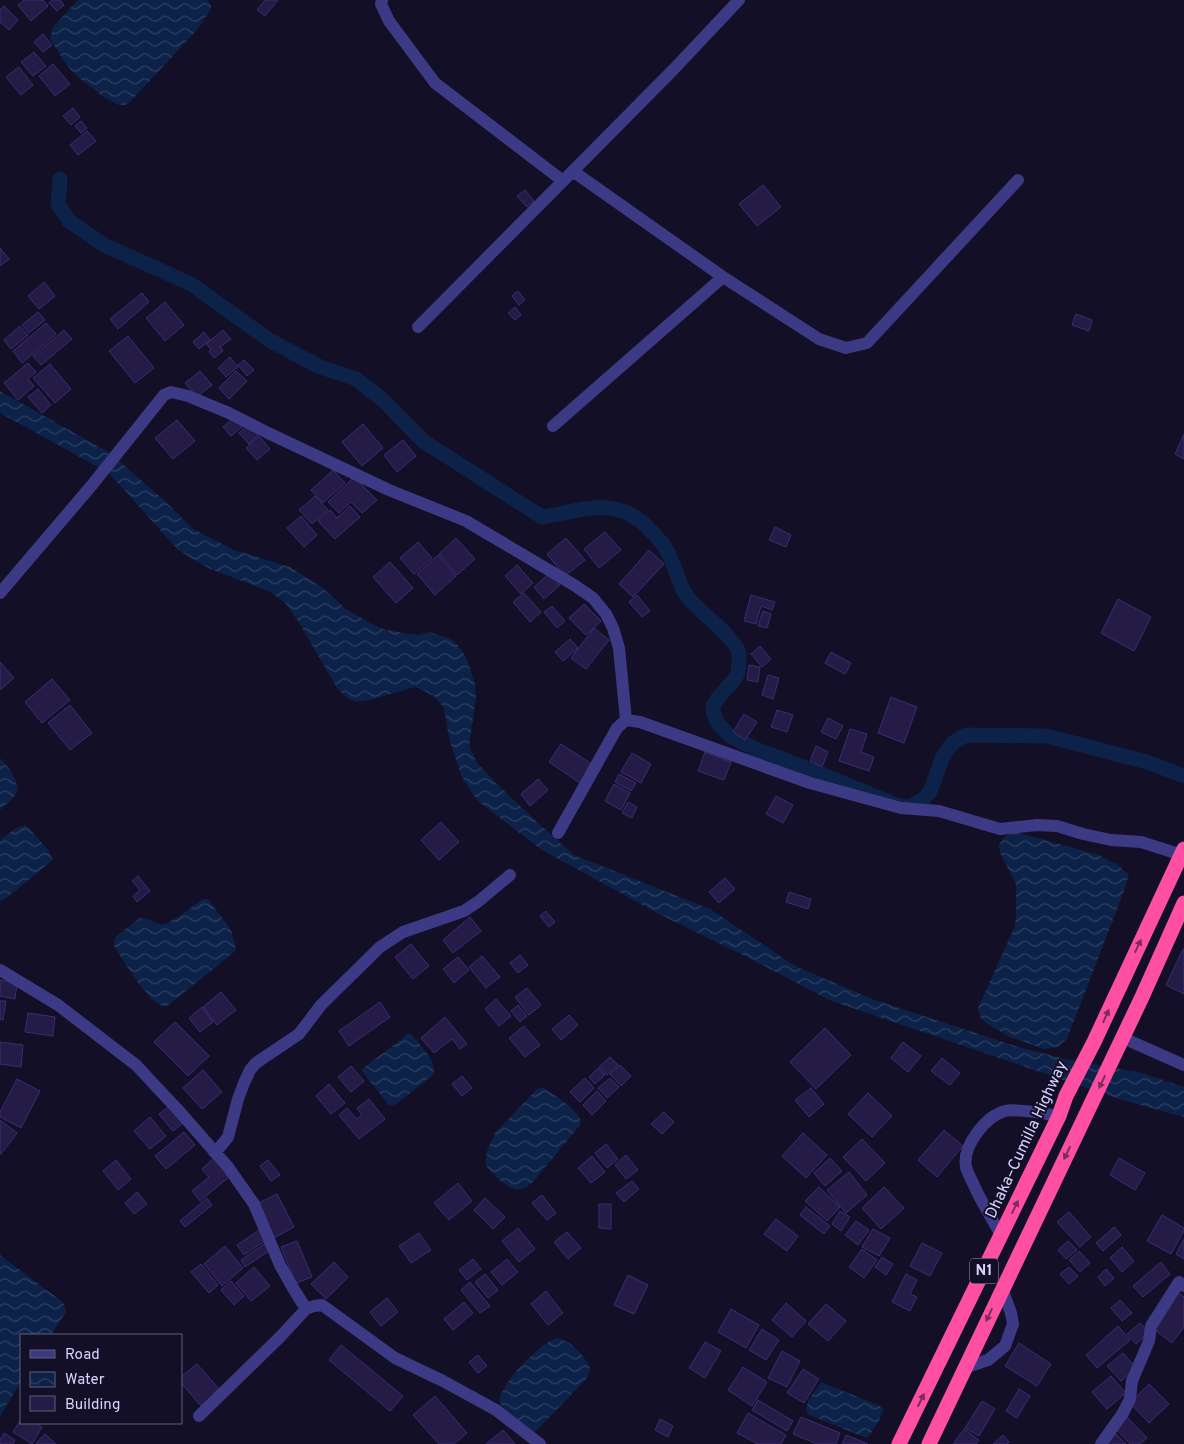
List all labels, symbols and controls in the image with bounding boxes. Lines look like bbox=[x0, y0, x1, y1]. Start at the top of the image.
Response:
one-way arrow bbox=[1135, 939, 1143, 953]
one-way arrow bbox=[1102, 1009, 1110, 1023]
street label: Dhaka–Cumilla Highway bbox=[982, 1058, 1072, 1222]
one-way arrow bbox=[1097, 1074, 1106, 1089]
one-way arrow bbox=[1063, 1146, 1071, 1160]
one-way arrow bbox=[1011, 1200, 1019, 1214]
road number: N1 bbox=[970, 1258, 998, 1284]
one-way arrow bbox=[985, 1308, 993, 1322]
legend bbox=[20, 1334, 182, 1424]
text: Road bbox=[65, 1346, 100, 1365]
text: Water bbox=[65, 1371, 105, 1390]
one-way arrow bbox=[917, 1393, 925, 1407]
text: Building bbox=[65, 1396, 120, 1415]

